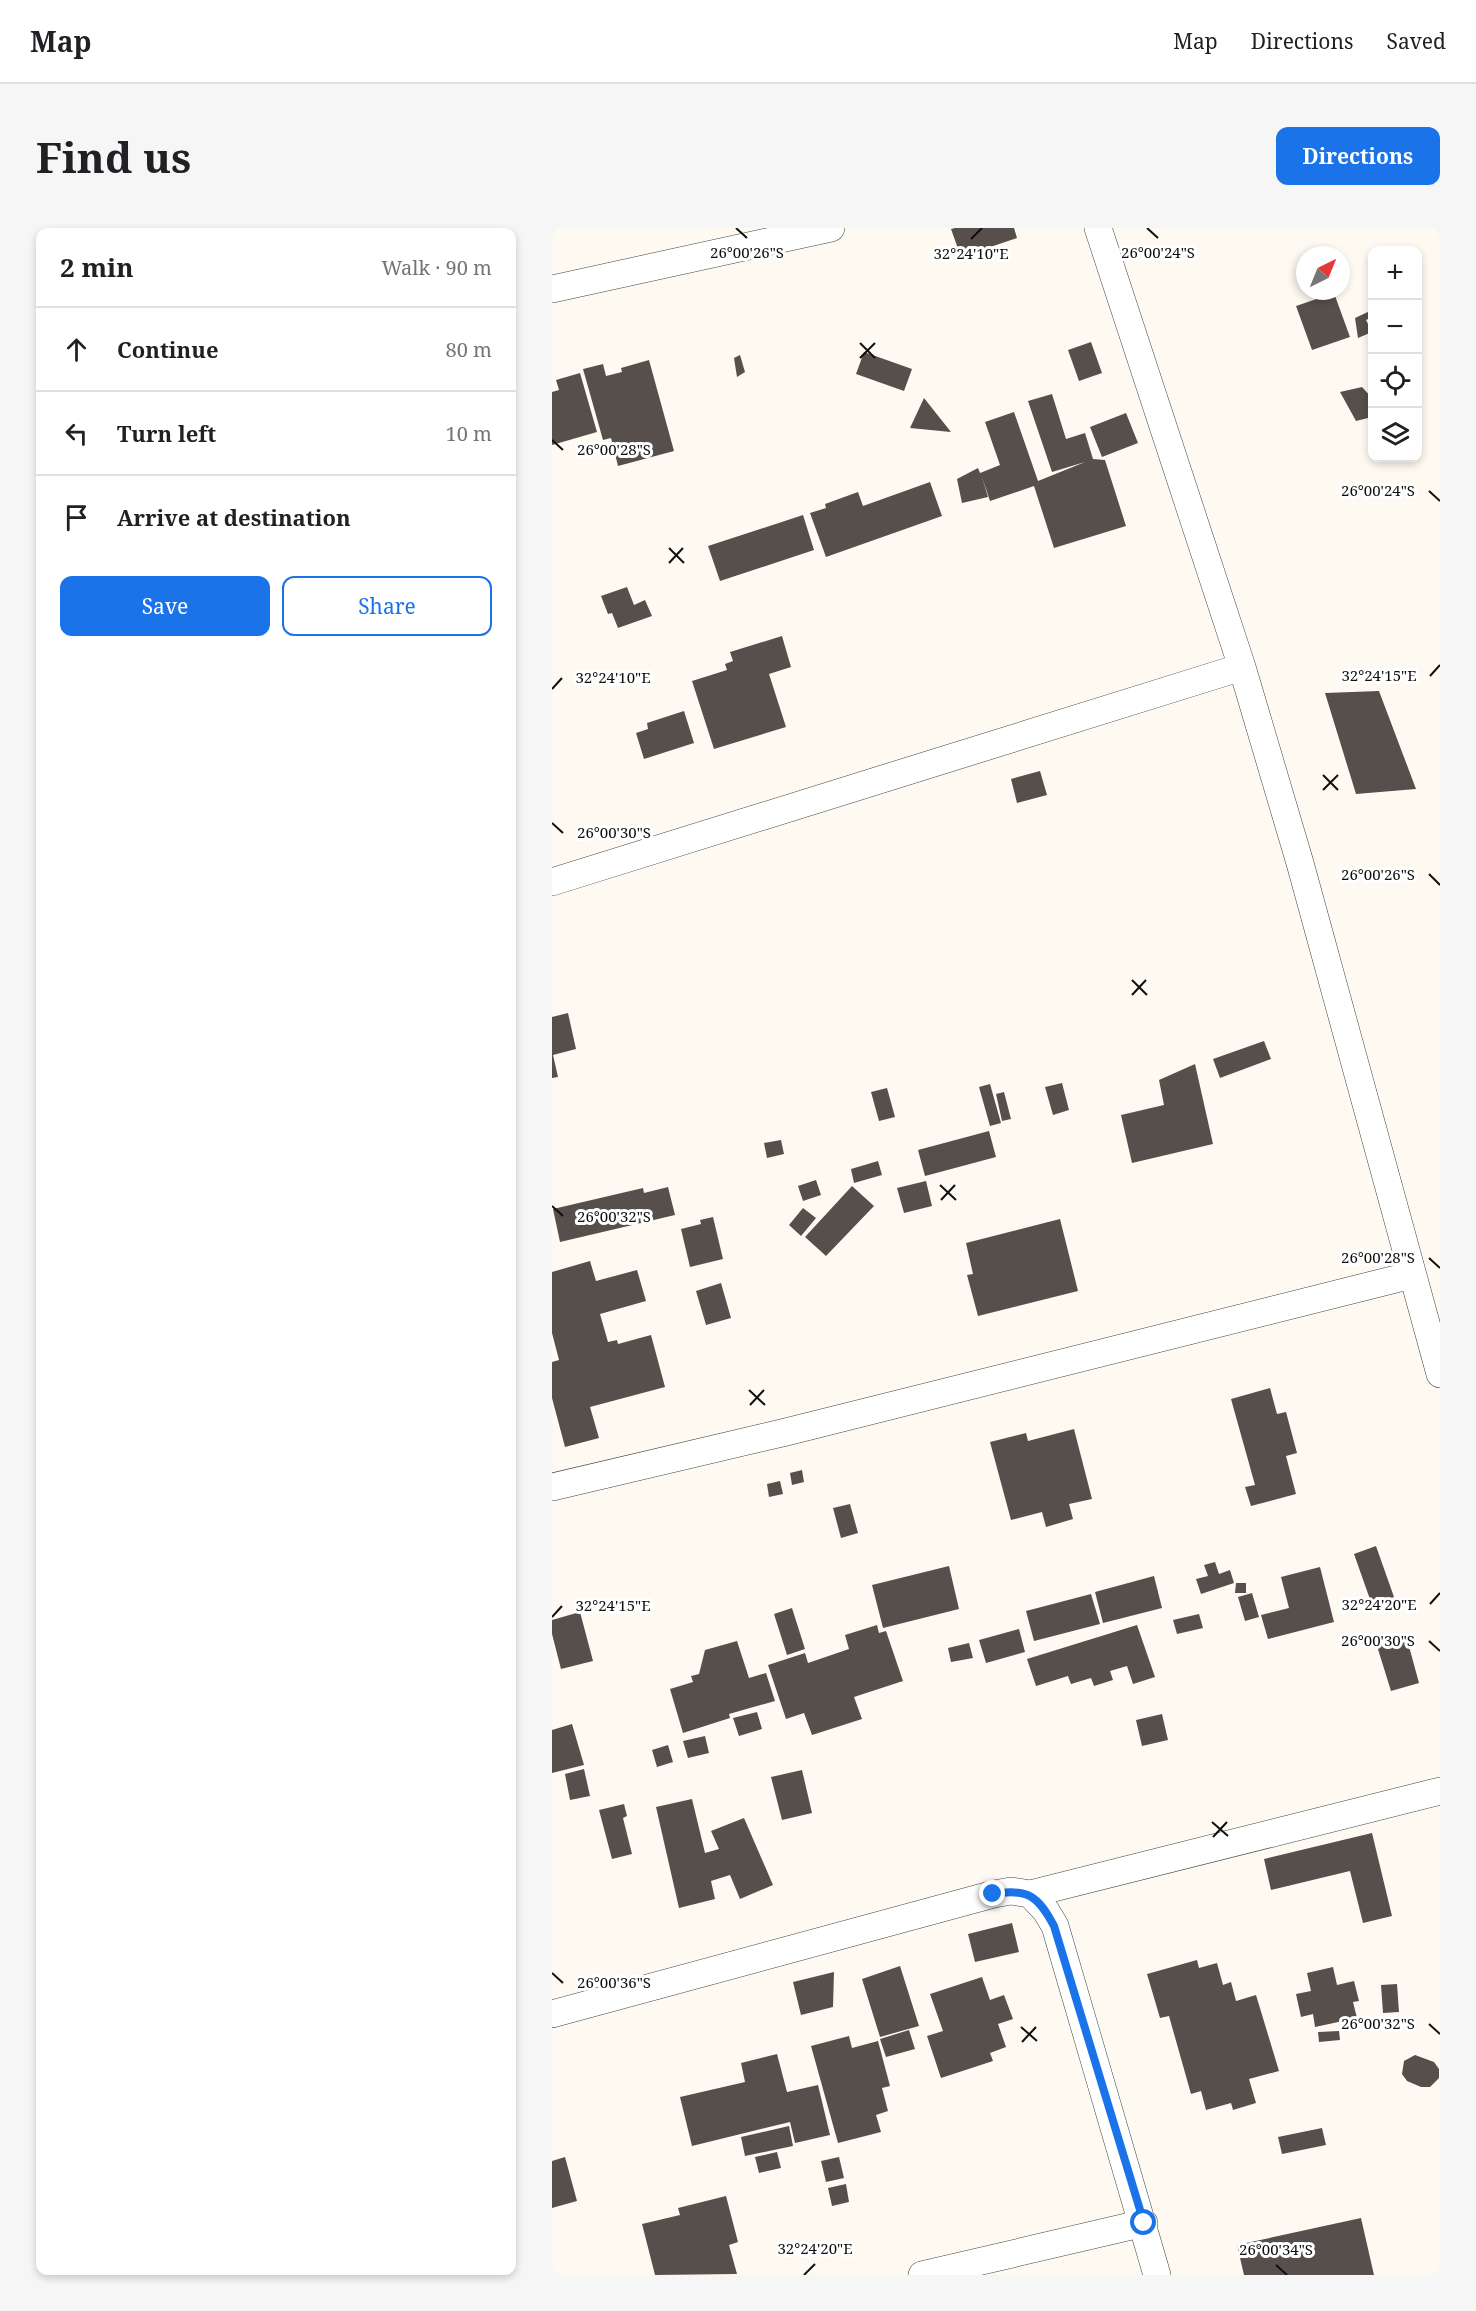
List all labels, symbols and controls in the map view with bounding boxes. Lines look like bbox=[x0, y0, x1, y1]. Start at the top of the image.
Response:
text: Map bbox=[30, 22, 92, 60]
text: Map bbox=[1173, 27, 1218, 55]
text: Directions bbox=[1251, 27, 1353, 55]
text: Saved bbox=[1386, 27, 1446, 55]
button: Directions bbox=[1276, 127, 1440, 185]
text: Find us bbox=[36, 128, 191, 185]
text: 26°00'26"S bbox=[710, 242, 784, 262]
text: 26°00'24"S bbox=[1121, 242, 1195, 262]
text: 32°24'10"E bbox=[933, 243, 1009, 263]
north arrow bbox=[1296, 246, 1350, 300]
map controls bbox=[1368, 246, 1422, 462]
button: + bbox=[1368, 246, 1422, 300]
text: 2 min bbox=[60, 249, 134, 285]
text: Walk · 90 m bbox=[381, 254, 492, 281]
button: − bbox=[1368, 300, 1422, 354]
icon: ahead bbox=[60, 333, 93, 366]
text: Continue bbox=[117, 334, 219, 364]
text: 80 m bbox=[446, 336, 492, 363]
button: locate bbox=[1368, 354, 1422, 408]
button: layers bbox=[1368, 408, 1422, 462]
icon: left bbox=[60, 417, 93, 450]
text: Turn left bbox=[117, 418, 216, 448]
text: 10 m bbox=[446, 420, 492, 447]
text: 26°00'28"S bbox=[577, 439, 651, 459]
text: 26°00'24"S bbox=[1341, 480, 1415, 500]
icon: arrive bbox=[60, 501, 93, 534]
text: Arrive at destination bbox=[117, 502, 351, 532]
button: Save bbox=[60, 576, 270, 636]
button: Share bbox=[282, 576, 492, 636]
text: 32°24'15"E bbox=[1341, 665, 1417, 685]
text: 32°24'10"E bbox=[575, 667, 651, 687]
text: 26°00'30"S bbox=[577, 822, 651, 842]
text: 26°00'26"S bbox=[1341, 864, 1415, 884]
text: 26°00'32"S bbox=[577, 1206, 651, 1226]
text: 26°00'28"S bbox=[1341, 1247, 1415, 1267]
text: 32°24'20"E bbox=[1341, 1594, 1417, 1614]
text: 32°24'15"E bbox=[575, 1595, 651, 1615]
text: 26°00'30"S bbox=[1341, 1630, 1415, 1650]
route end bbox=[979, 1880, 1005, 1906]
text: 26°00'36"S bbox=[577, 1972, 651, 1992]
text: 26°00'32"S bbox=[1341, 2013, 1415, 2033]
route start bbox=[1130, 2209, 1156, 2235]
text: 32°24'20"E bbox=[777, 2238, 853, 2258]
text: 26°00'34"S bbox=[1239, 2239, 1313, 2259]

